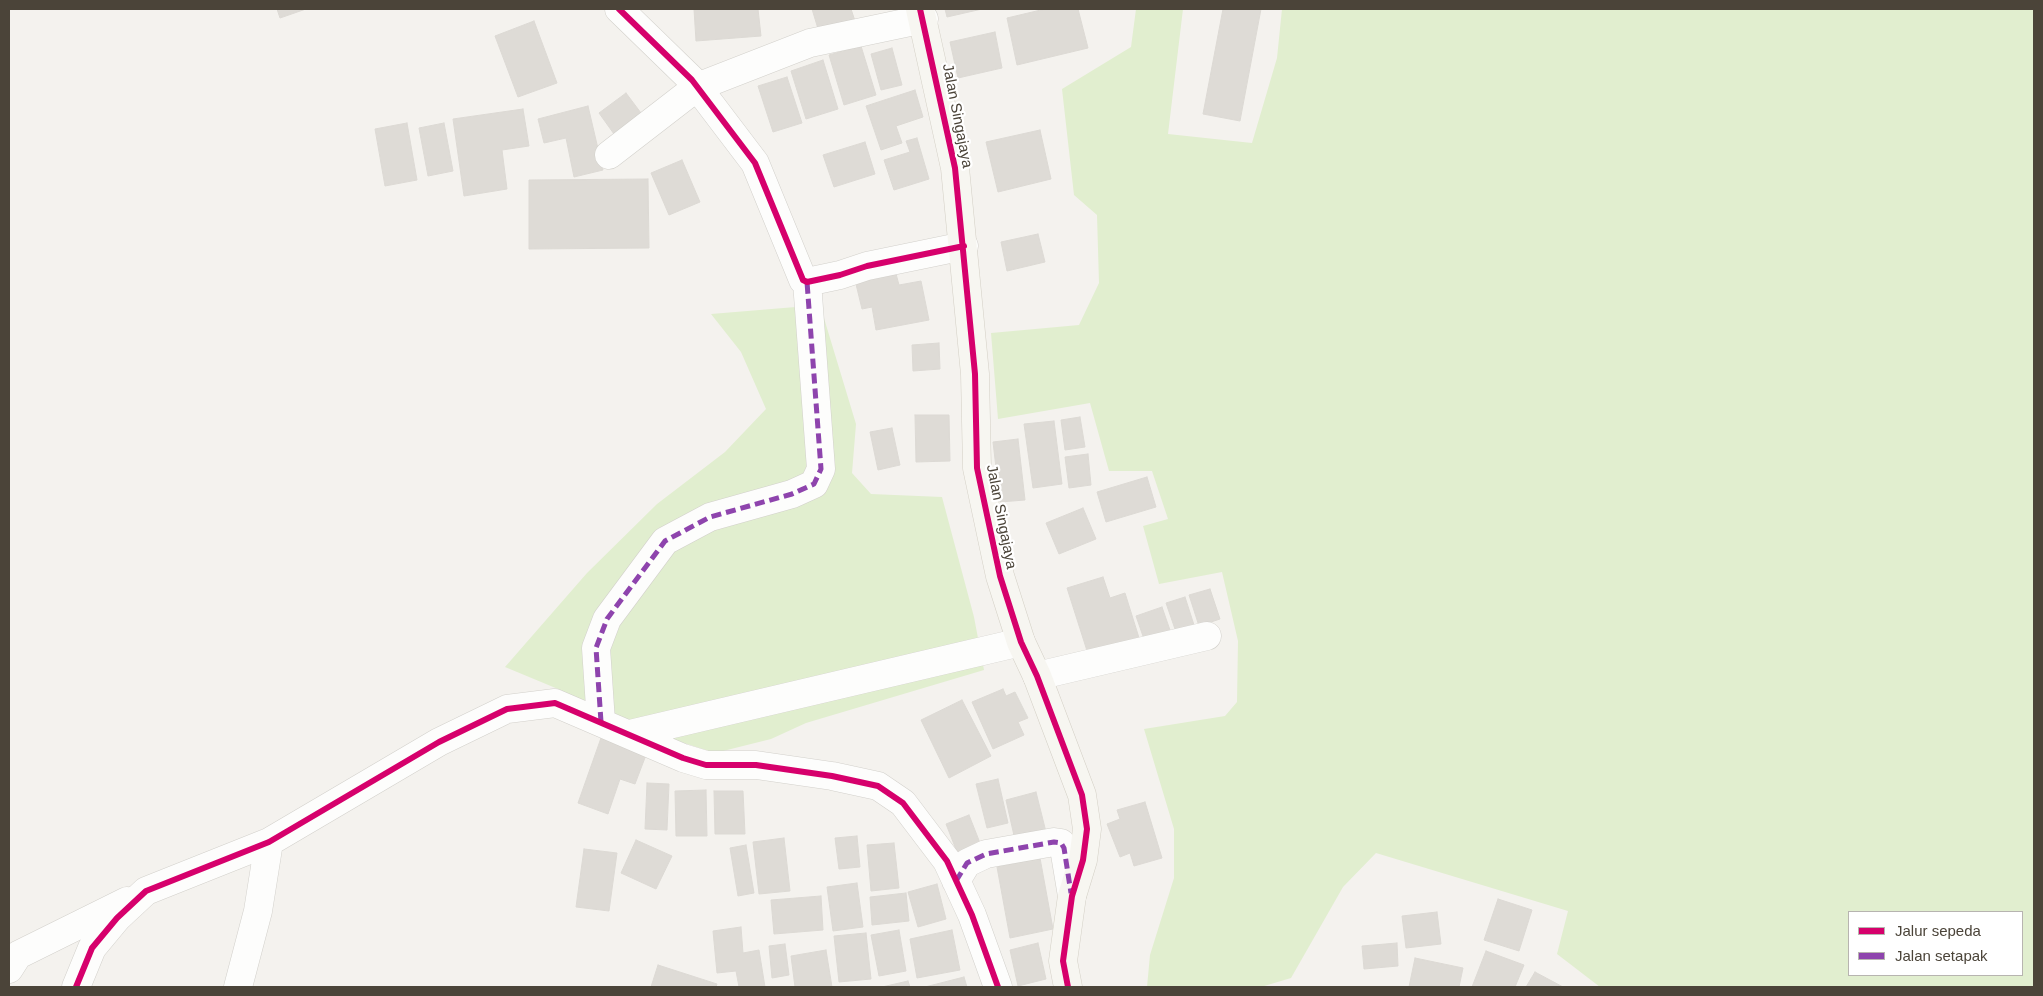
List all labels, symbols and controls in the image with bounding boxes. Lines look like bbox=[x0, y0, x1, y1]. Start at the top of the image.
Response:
street label: Jalan Singajaya bbox=[938, 62, 976, 170]
street label: Jalan Singajaya bbox=[982, 463, 1020, 571]
legend bbox=[1848, 911, 2023, 976]
text: Jalur sepeda bbox=[1895, 922, 1981, 939]
text: Jalan setapak bbox=[1895, 947, 1988, 964]

